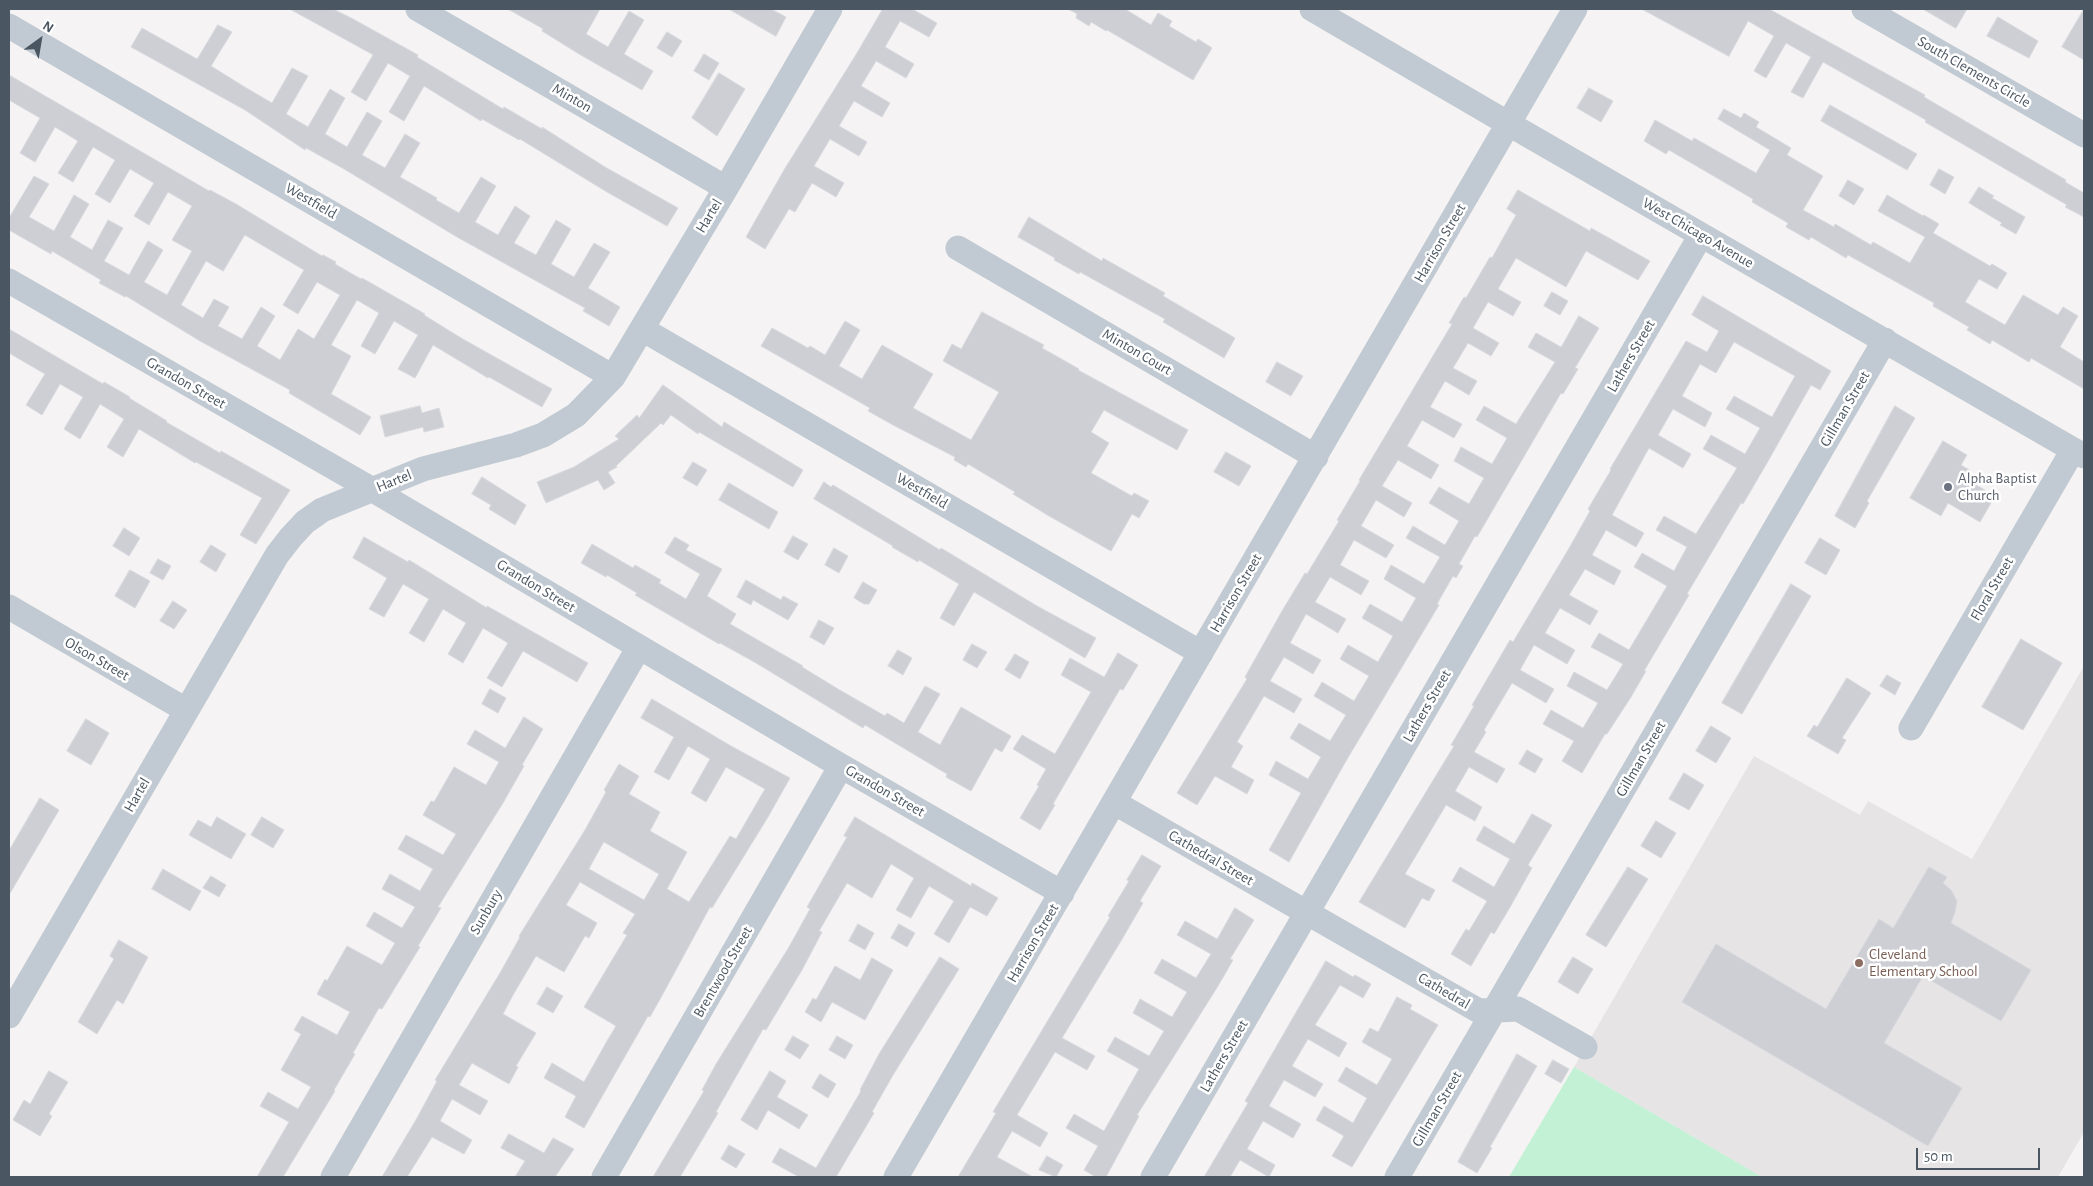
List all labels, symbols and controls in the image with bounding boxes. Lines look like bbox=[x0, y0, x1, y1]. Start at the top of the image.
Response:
north arrow bbox=[15, 15, 65, 65]
text: N bbox=[40, 19, 56, 36]
street label: South Clements Circle bbox=[1914, 32, 2034, 112]
street label: Minton bbox=[549, 80, 595, 116]
street label: Westfield bbox=[282, 179, 340, 223]
street label: West Chicago Avenue bbox=[1639, 194, 1757, 272]
street label: Hartel bbox=[692, 196, 726, 236]
street label: Harrison Street bbox=[1410, 200, 1470, 286]
street label: Lathers Street bbox=[1603, 316, 1659, 396]
street label: Minton Court bbox=[1099, 325, 1175, 379]
street label: Grandon Street bbox=[143, 353, 229, 413]
street label: Gillman Street bbox=[1816, 368, 1874, 450]
street label: Hartel bbox=[374, 466, 414, 496]
street label: Westfield bbox=[893, 469, 951, 513]
place label: Alpha Baptist Church bbox=[1958, 469, 2037, 504]
marker: Alpha Baptist Church bbox=[1942, 481, 1954, 493]
street label: Harrison Street bbox=[1206, 550, 1266, 636]
street label: Floral Street bbox=[1967, 554, 2017, 624]
street label: Grandon Street bbox=[493, 556, 579, 616]
street label: Olson Street bbox=[62, 633, 132, 685]
street label: Lathers Street bbox=[1399, 666, 1455, 746]
street label: Gillman Street bbox=[1612, 718, 1670, 800]
street label: Grandon Street bbox=[842, 761, 928, 821]
street label: Hartel bbox=[120, 775, 154, 815]
street label: Cathedral Street bbox=[1165, 826, 1257, 890]
street label: Sunbury bbox=[466, 886, 506, 938]
street label: Harrison Street bbox=[1003, 900, 1063, 986]
street label: Brentwood Street bbox=[690, 923, 756, 1021]
place label: Cleveland Elementary School bbox=[1869, 945, 1978, 980]
marker: Cleveland Elementary School bbox=[1853, 957, 1865, 969]
street label: Cathedral bbox=[1415, 969, 1473, 1013]
street label: Lathers Street bbox=[1196, 1016, 1252, 1096]
street label: Gillman Street bbox=[1408, 1068, 1466, 1150]
scale bar bbox=[1918, 1138, 2042, 1170]
text: 50 m bbox=[1924, 1149, 1953, 1164]

